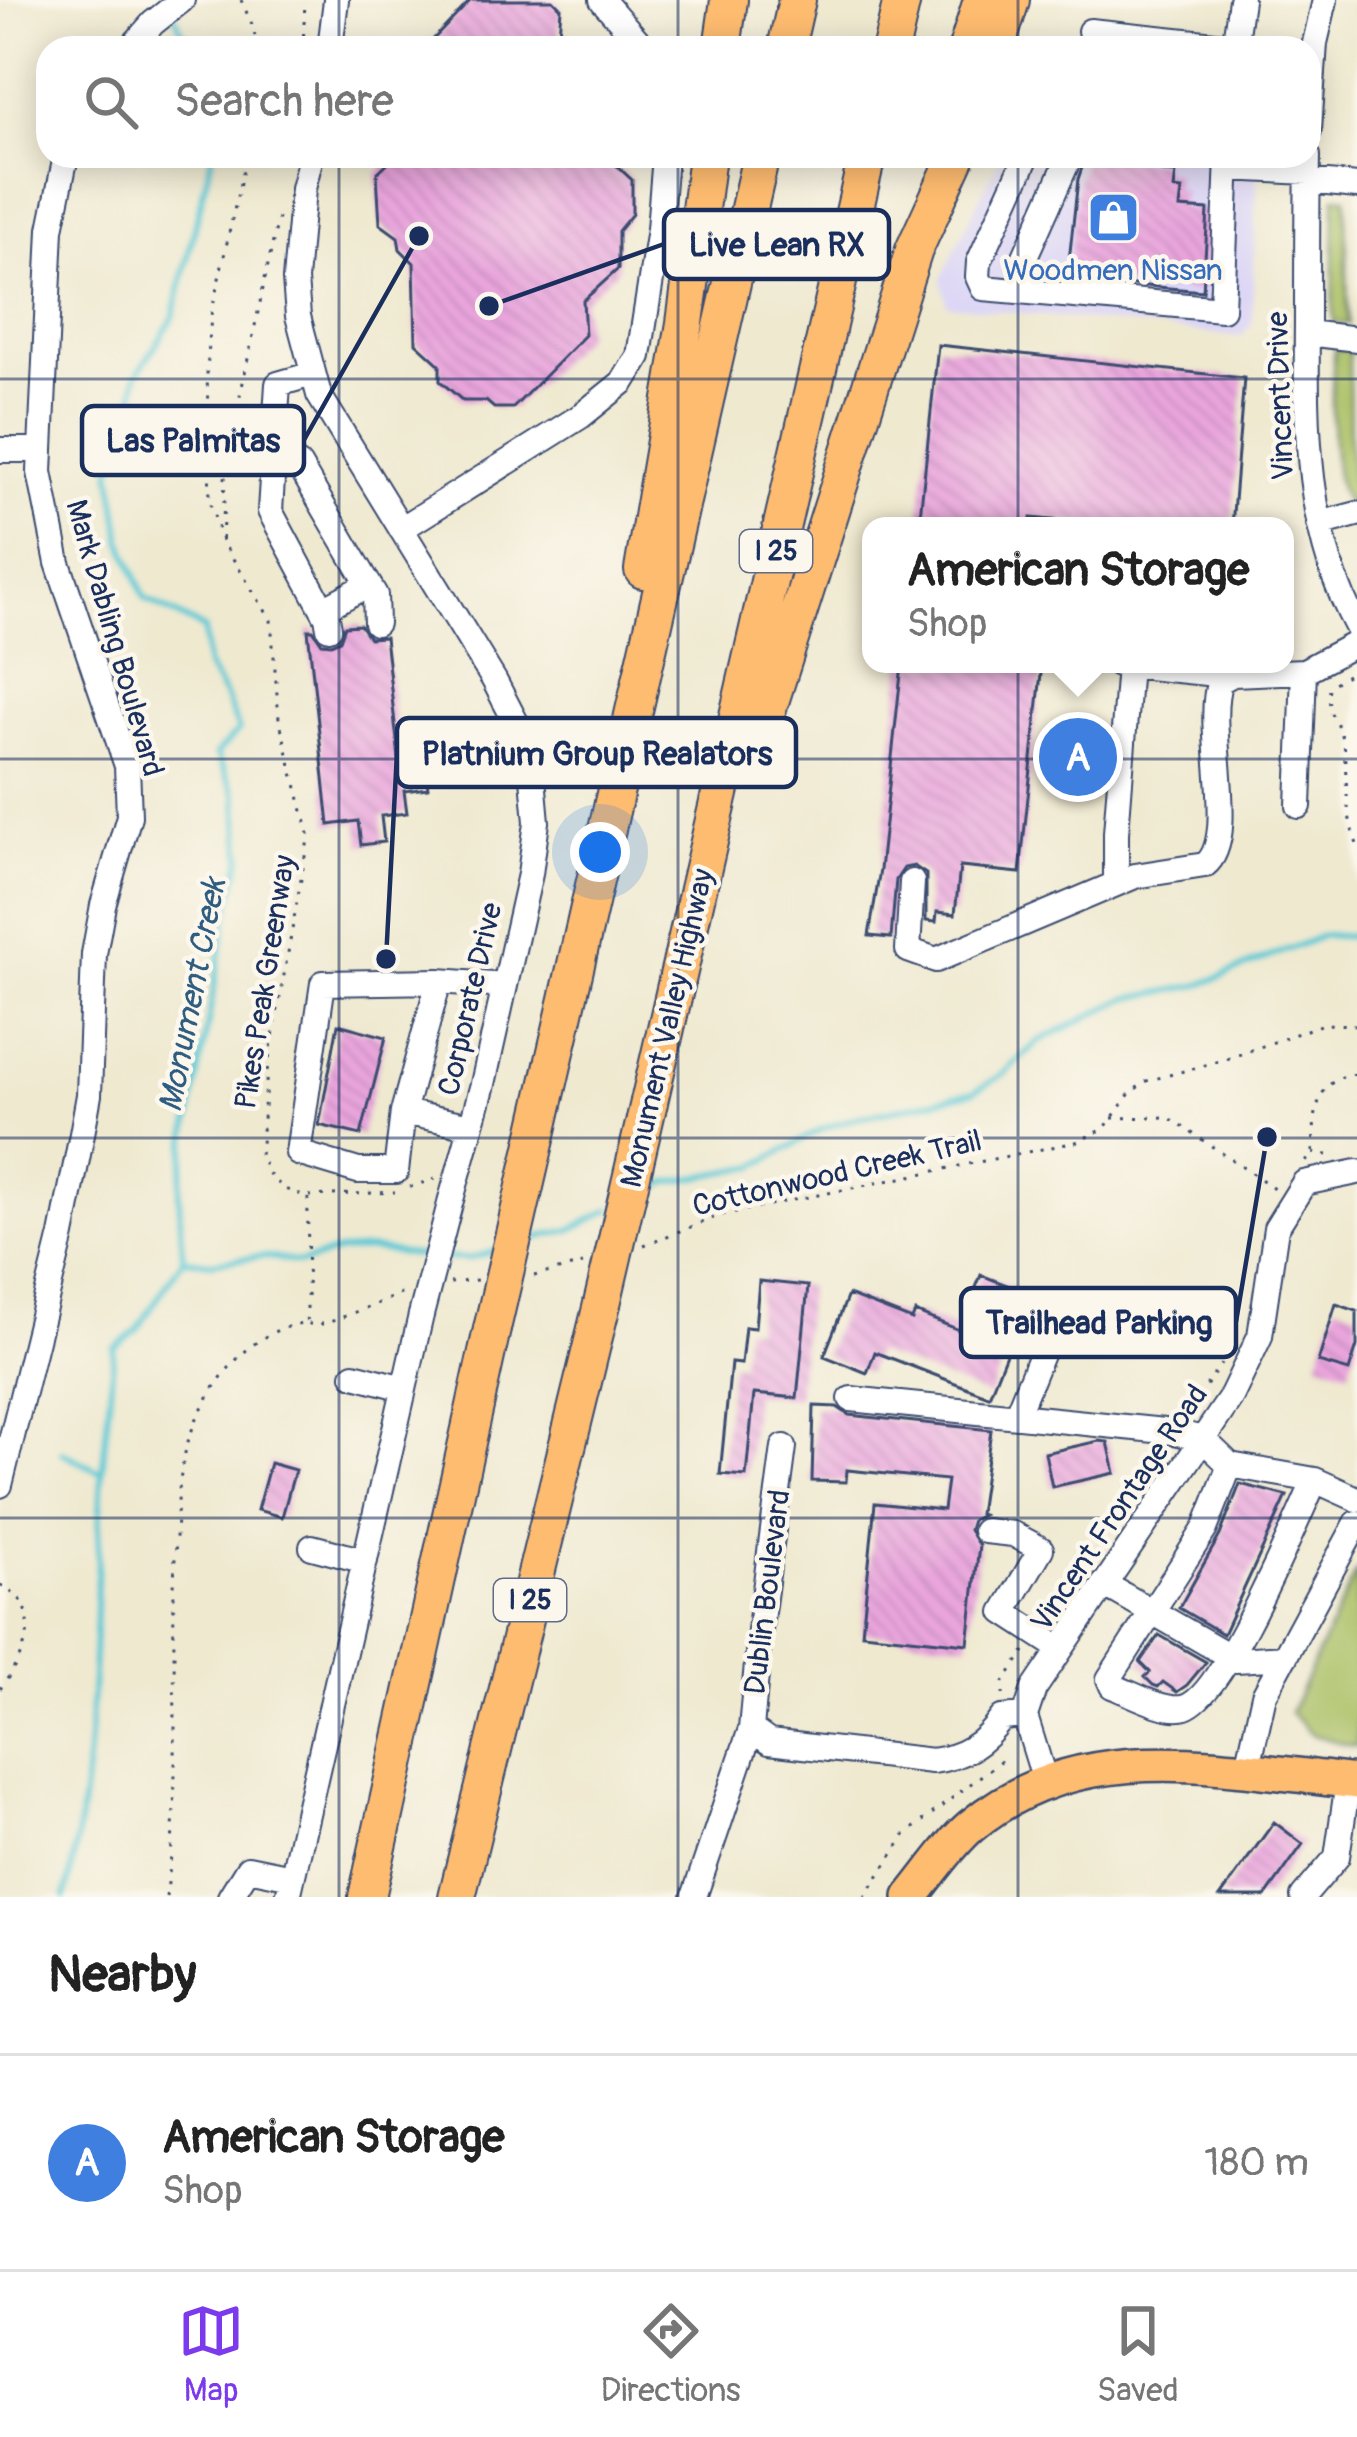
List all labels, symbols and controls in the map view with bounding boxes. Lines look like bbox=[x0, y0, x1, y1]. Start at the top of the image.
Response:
search box bbox=[36, 36, 1321, 168]
icon: search bbox=[78, 69, 144, 135]
text: Search here bbox=[174, 74, 394, 130]
shop icon: Woodmen Nissan bbox=[1085, 190, 1141, 246]
callout: Live Lean RX bbox=[664, 210, 889, 279]
text: Live Lean RX bbox=[689, 225, 865, 266]
place label: Woodmen Nissan bbox=[1003, 252, 1223, 289]
street label: Vincent Drive bbox=[1259, 311, 1302, 481]
callout: Las Palmitas bbox=[82, 406, 304, 475]
text: Las Palmitas bbox=[106, 421, 281, 462]
street label: Mark Dabling Boulevard bbox=[57, 496, 172, 781]
popup bbox=[862, 517, 1294, 673]
road number: I 25 bbox=[740, 530, 812, 572]
text: American Storage bbox=[907, 543, 1249, 599]
text: Shop bbox=[907, 599, 988, 648]
pin: A bbox=[1039, 712, 1117, 802]
callout: Platnium Group Realators bbox=[397, 718, 796, 787]
text: Platnium Group Realators bbox=[422, 734, 773, 775]
your location bbox=[570, 822, 630, 882]
street label: Pikes Peak Greenway bbox=[227, 852, 304, 1112]
street label: Monument Valley Highway bbox=[613, 865, 722, 1191]
water label: Monument Creek bbox=[150, 872, 236, 1115]
street label: Corporate Drive bbox=[430, 899, 511, 1099]
street label: Cottonwood Creek Trail bbox=[689, 1122, 985, 1225]
callout: Trailhead Parking bbox=[961, 1288, 1236, 1357]
text: Trailhead Parking bbox=[984, 1303, 1213, 1344]
street label: Vincent Frontage Road bbox=[1023, 1378, 1216, 1639]
street label: Dublin Boulevard bbox=[737, 1488, 798, 1697]
road number: I 25 bbox=[494, 1579, 566, 1621]
text: Nearby bbox=[48, 1943, 196, 2007]
text: American Storage bbox=[162, 2110, 505, 2166]
text: A bbox=[74, 2138, 100, 2187]
text: 180 m bbox=[1204, 2138, 1309, 2187]
text: Shop bbox=[162, 2166, 243, 2215]
tab: Map bbox=[178, 2298, 244, 2411]
tab: Directions bbox=[601, 2298, 741, 2411]
tab: Saved bbox=[1097, 2298, 1179, 2411]

